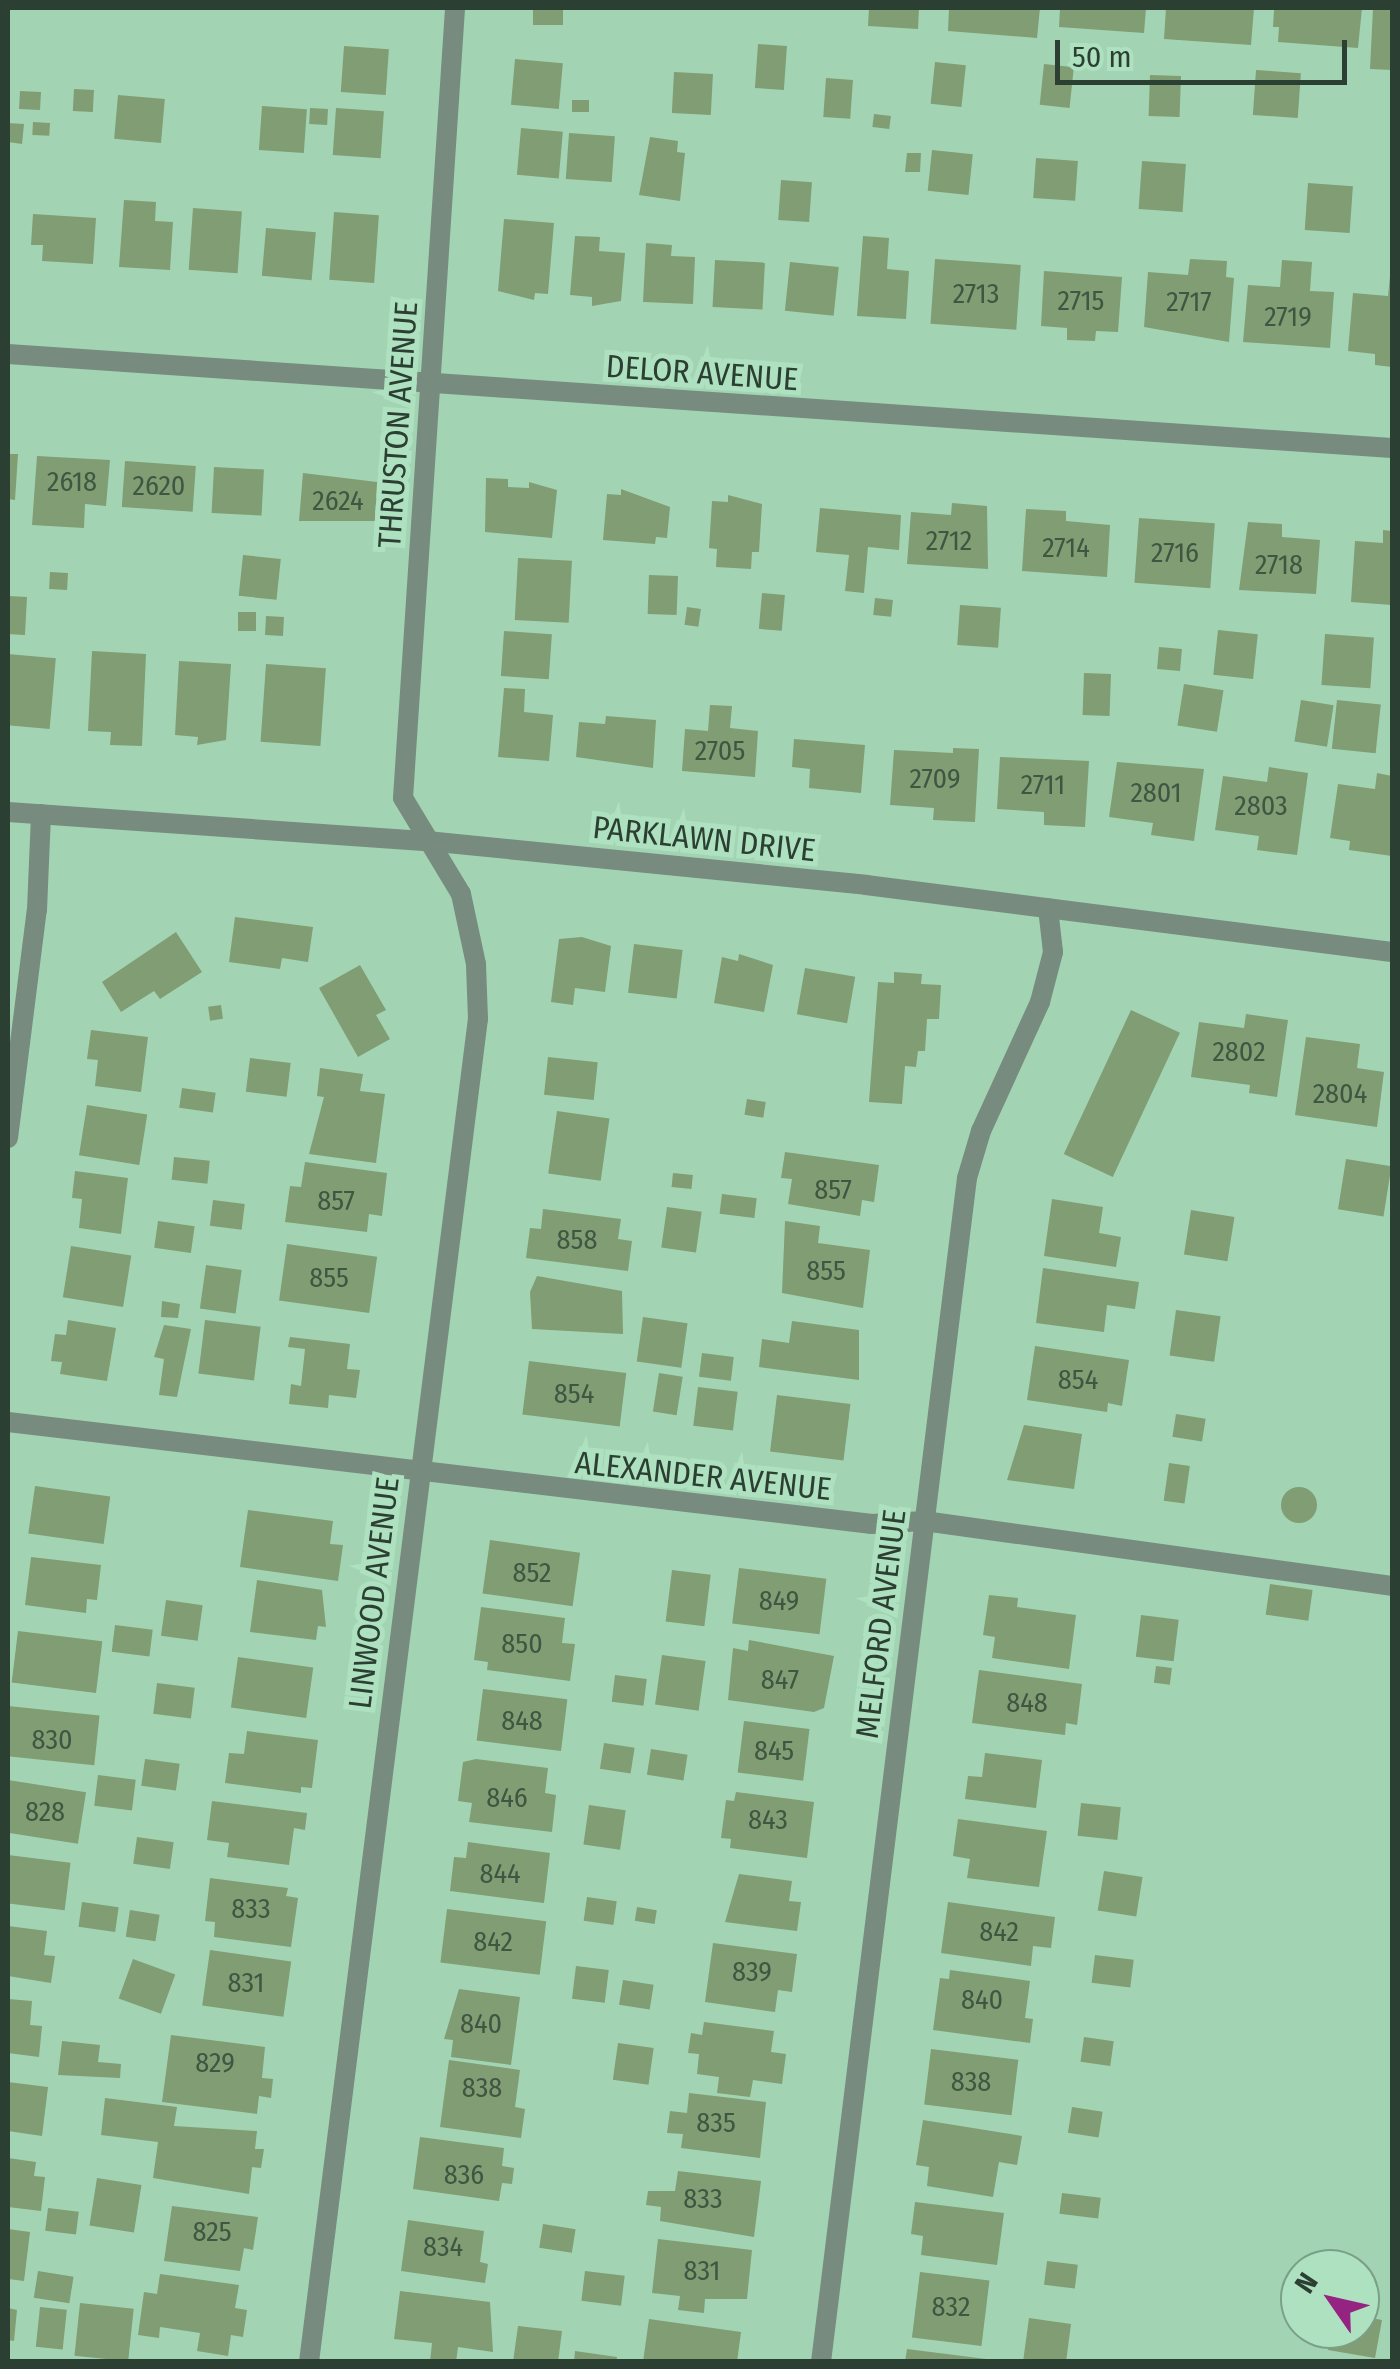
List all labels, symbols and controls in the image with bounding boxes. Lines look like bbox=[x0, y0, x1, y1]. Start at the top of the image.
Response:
scale bar bbox=[1060, 20, 1352, 82]
text: 50 m bbox=[1072, 39, 1132, 75]
house number: 2713 bbox=[953, 277, 999, 311]
house number: 2715 bbox=[1058, 284, 1104, 318]
house number: 2717 bbox=[1166, 285, 1212, 319]
house number: 2719 bbox=[1264, 300, 1312, 334]
street label: THRUSTON AVENUE bbox=[370, 301, 426, 549]
street label: DELOR AVENUE bbox=[605, 347, 799, 399]
house number: 2618 bbox=[47, 465, 97, 499]
house number: 2620 bbox=[133, 469, 185, 503]
house number: 2624 bbox=[312, 484, 364, 518]
house number: 2712 bbox=[926, 524, 972, 558]
house number: 2714 bbox=[1042, 531, 1090, 565]
house number: 2716 bbox=[1151, 536, 1199, 570]
house number: 2718 bbox=[1255, 548, 1303, 582]
house number: 2705 bbox=[695, 734, 745, 768]
house number: 2709 bbox=[909, 762, 961, 796]
house number: 2711 bbox=[1021, 768, 1065, 802]
house number: 2801 bbox=[1130, 776, 1182, 810]
house number: 2803 bbox=[1234, 789, 1288, 823]
street label: PARKLAWN DRIVE bbox=[591, 808, 817, 870]
house number: 2802 bbox=[1213, 1035, 1265, 1069]
house number: 2804 bbox=[1313, 1077, 1367, 1111]
house number: 857 bbox=[814, 1173, 852, 1207]
house number: 857 bbox=[317, 1184, 355, 1218]
house number: 858 bbox=[557, 1223, 597, 1257]
house number: 855 bbox=[806, 1254, 846, 1288]
house number: 855 bbox=[309, 1261, 349, 1295]
house number: 854 bbox=[1058, 1363, 1098, 1397]
house number: 854 bbox=[554, 1377, 594, 1411]
street label: ALEXANDER AVENUE bbox=[573, 1443, 833, 1509]
street label: LINWOOD AVENUE bbox=[341, 1475, 407, 1711]
street label: MELFORD AVENUE bbox=[848, 1508, 914, 1740]
house number: 852 bbox=[513, 1556, 551, 1590]
house number: 849 bbox=[759, 1584, 799, 1618]
house number: 850 bbox=[501, 1627, 543, 1661]
house number: 847 bbox=[761, 1663, 799, 1697]
house number: 848 bbox=[1006, 1686, 1048, 1720]
house number: 848 bbox=[501, 1704, 543, 1738]
house number: 830 bbox=[31, 1723, 73, 1757]
house number: 845 bbox=[754, 1734, 794, 1768]
house number: 846 bbox=[486, 1781, 528, 1815]
house number: 828 bbox=[25, 1795, 65, 1829]
house number: 843 bbox=[748, 1803, 788, 1837]
house number: 844 bbox=[479, 1857, 521, 1891]
house number: 833 bbox=[231, 1892, 271, 1926]
house number: 842 bbox=[979, 1915, 1019, 1949]
house number: 842 bbox=[473, 1925, 513, 1959]
house number: 839 bbox=[732, 1955, 772, 1989]
house number: 831 bbox=[228, 1966, 264, 2000]
house number: 840 bbox=[961, 1983, 1003, 2017]
house number: 840 bbox=[460, 2007, 502, 2041]
house number: 829 bbox=[195, 2046, 235, 2080]
house number: 838 bbox=[951, 2065, 991, 2099]
house number: 838 bbox=[462, 2071, 502, 2105]
house number: 835 bbox=[696, 2106, 736, 2140]
house number: 836 bbox=[444, 2158, 484, 2192]
house number: 833 bbox=[683, 2182, 723, 2216]
house number: 825 bbox=[192, 2215, 232, 2249]
house number: 834 bbox=[423, 2230, 463, 2264]
north arrow bbox=[1280, 2249, 1380, 2349]
house number: 831 bbox=[684, 2254, 720, 2288]
text: N bbox=[1288, 2267, 1325, 2299]
house number: 832 bbox=[932, 2290, 970, 2324]

